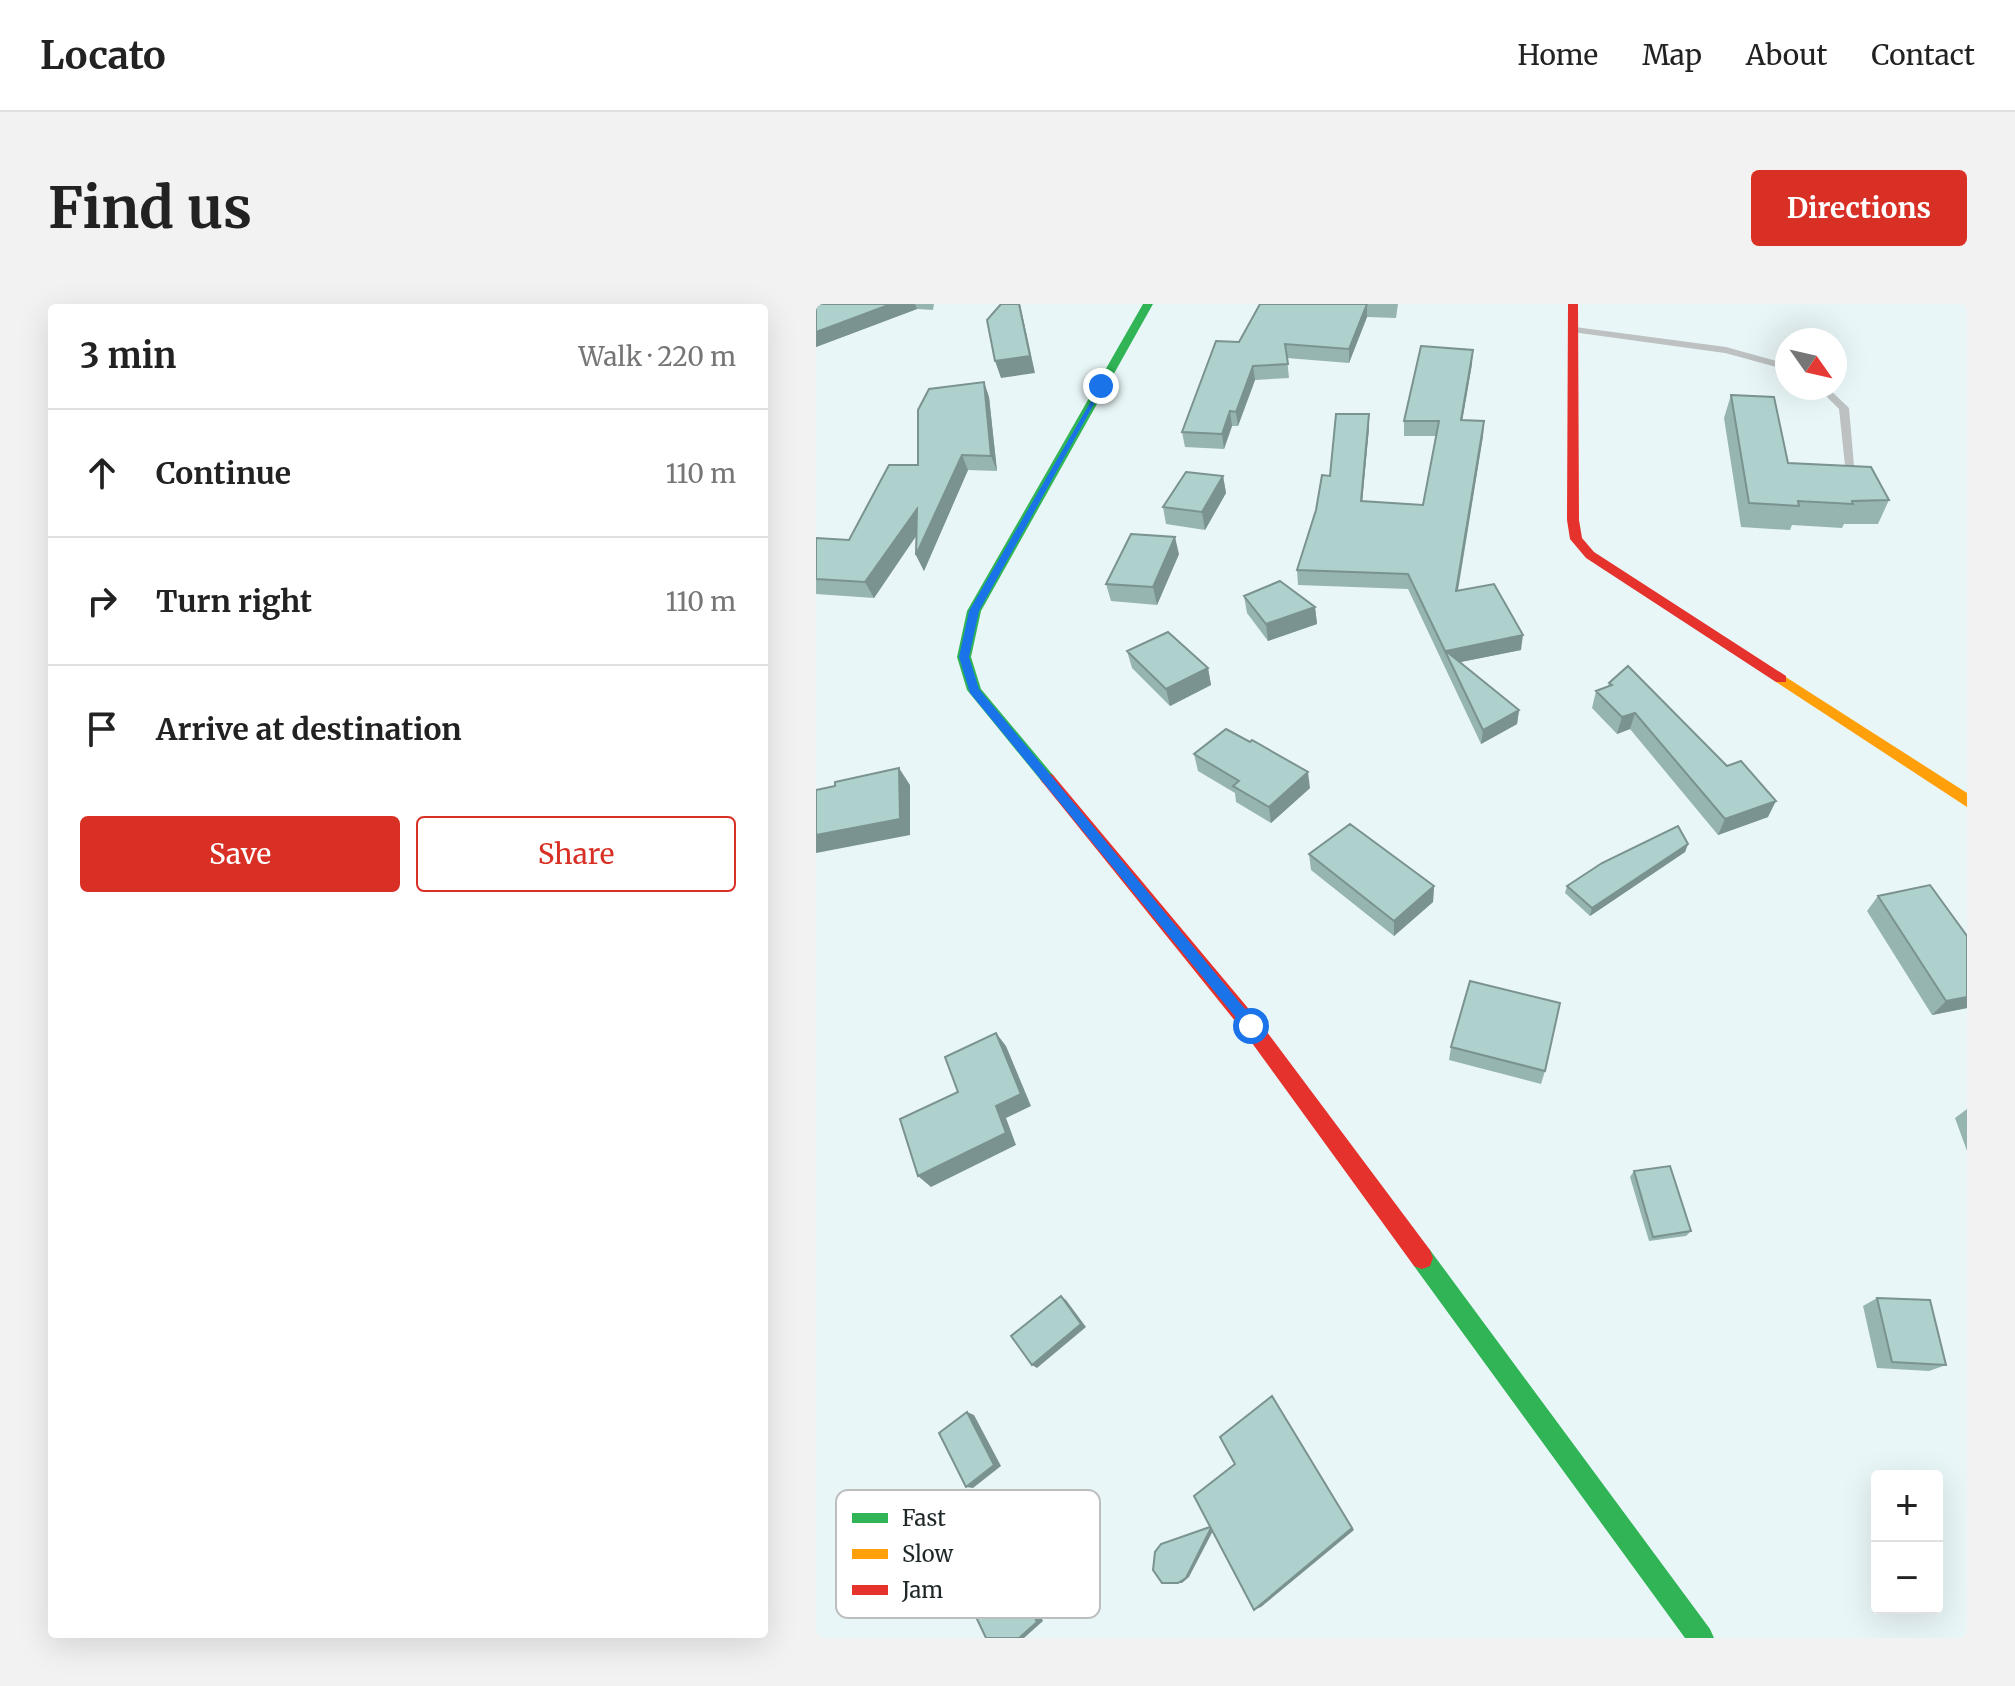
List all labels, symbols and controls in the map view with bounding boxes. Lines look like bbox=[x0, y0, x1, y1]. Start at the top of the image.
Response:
text: Locato bbox=[40, 32, 166, 79]
text: Home bbox=[1517, 37, 1598, 73]
text: Map bbox=[1642, 37, 1702, 73]
text: About bbox=[1746, 37, 1827, 73]
text: Contact bbox=[1871, 37, 1975, 73]
button: Directions bbox=[1751, 170, 1967, 246]
text: Find us bbox=[48, 173, 252, 243]
north arrow bbox=[1775, 328, 1847, 400]
text: 3 min bbox=[80, 335, 176, 377]
text: Walk · 220 m bbox=[579, 340, 736, 373]
route end bbox=[1083, 368, 1119, 404]
icon: ahead bbox=[80, 451, 124, 495]
text: Continue bbox=[156, 454, 291, 492]
text: 110 m bbox=[666, 457, 736, 490]
icon: right bbox=[80, 579, 124, 623]
text: Turn right bbox=[156, 582, 312, 620]
text: 110 m bbox=[666, 585, 736, 618]
icon: arrive bbox=[80, 707, 124, 751]
text: Arrive at destination bbox=[156, 710, 462, 748]
button: Save bbox=[80, 816, 400, 892]
button: Share bbox=[416, 816, 736, 892]
route start bbox=[1233, 1008, 1269, 1044]
map controls bbox=[1871, 1470, 1943, 1614]
button: + bbox=[1871, 1470, 1943, 1542]
legend bbox=[836, 1490, 1100, 1618]
text: Fast bbox=[902, 1504, 946, 1532]
text: Slow bbox=[902, 1540, 953, 1568]
button: − bbox=[1871, 1542, 1943, 1614]
text: Jam bbox=[901, 1576, 943, 1604]

